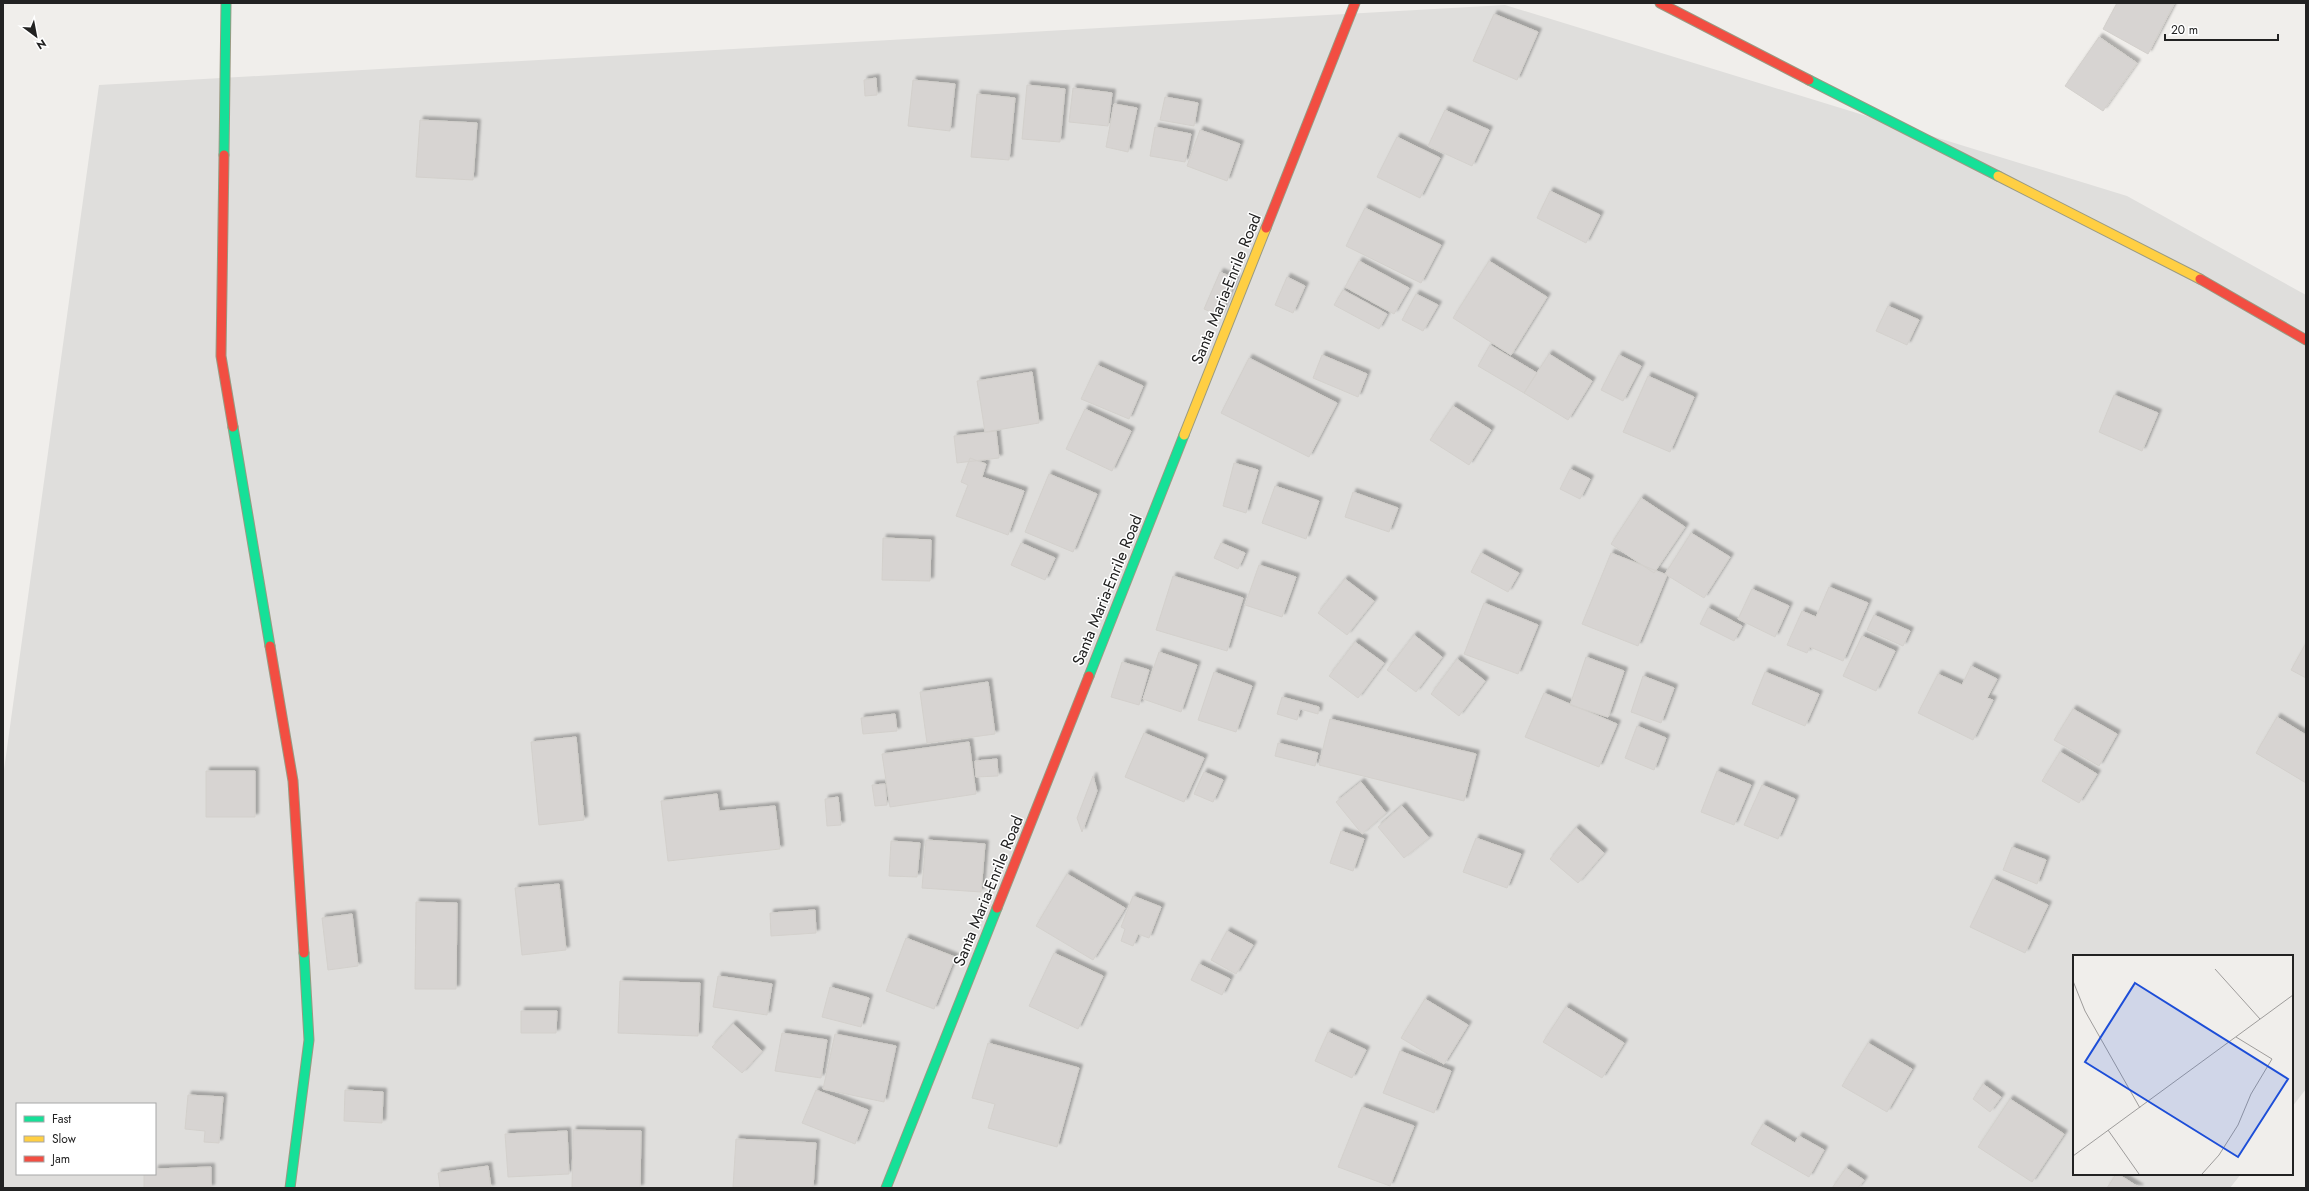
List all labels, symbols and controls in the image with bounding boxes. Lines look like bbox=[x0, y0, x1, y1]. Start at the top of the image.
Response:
north arrow bbox=[16, 16, 56, 56]
scale bar bbox=[2165, 16, 2278, 42]
text: 20 m bbox=[2171, 21, 2198, 39]
text: N bbox=[33, 35, 49, 54]
street label: Santa Maria-Enrile Road bbox=[1185, 210, 1267, 368]
street label: Santa Maria-Enrile Road bbox=[1066, 511, 1148, 669]
street label: Santa Maria-Enrile Road bbox=[947, 812, 1029, 970]
inset map bbox=[2073, 955, 2293, 1175]
legend bbox=[16, 1103, 156, 1175]
text: Fast bbox=[52, 1110, 71, 1128]
text: Slow bbox=[52, 1130, 77, 1148]
text: Jam bbox=[50, 1150, 70, 1168]

